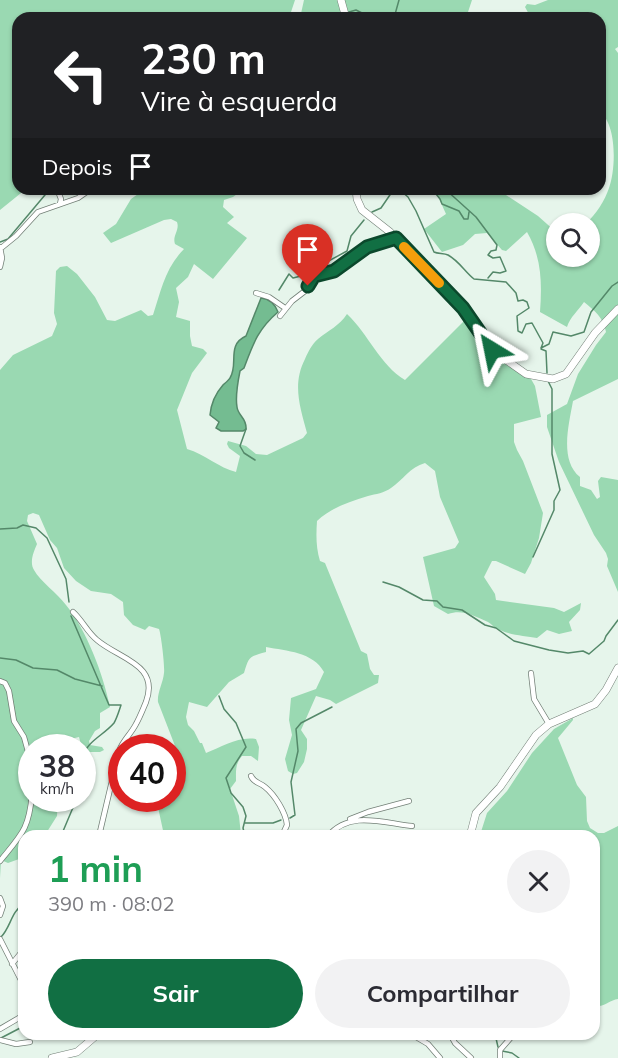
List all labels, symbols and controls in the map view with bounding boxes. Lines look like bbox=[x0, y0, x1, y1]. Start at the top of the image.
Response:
text: 230 m bbox=[141, 32, 266, 85]
icon: left bbox=[42, 36, 120, 114]
text: Vire à esquerda bbox=[141, 84, 337, 118]
icon: arrive bbox=[124, 150, 157, 183]
text: Depois bbox=[42, 153, 112, 181]
map controls bbox=[546, 213, 600, 267]
button: search bbox=[546, 213, 600, 267]
pin bbox=[282, 224, 333, 286]
icon: arrive bbox=[291, 233, 324, 266]
position arrow bbox=[460, 318, 524, 382]
speed limit sign: 40 bbox=[108, 734, 186, 812]
text: 38 bbox=[39, 747, 75, 785]
text: km/h bbox=[40, 779, 74, 798]
text: 1 min bbox=[48, 846, 143, 891]
button: close bbox=[507, 850, 570, 913]
text: 390 m · 08:02 bbox=[48, 891, 174, 916]
button: Sair bbox=[48, 959, 303, 1028]
button: Compartilhar bbox=[315, 959, 570, 1028]

